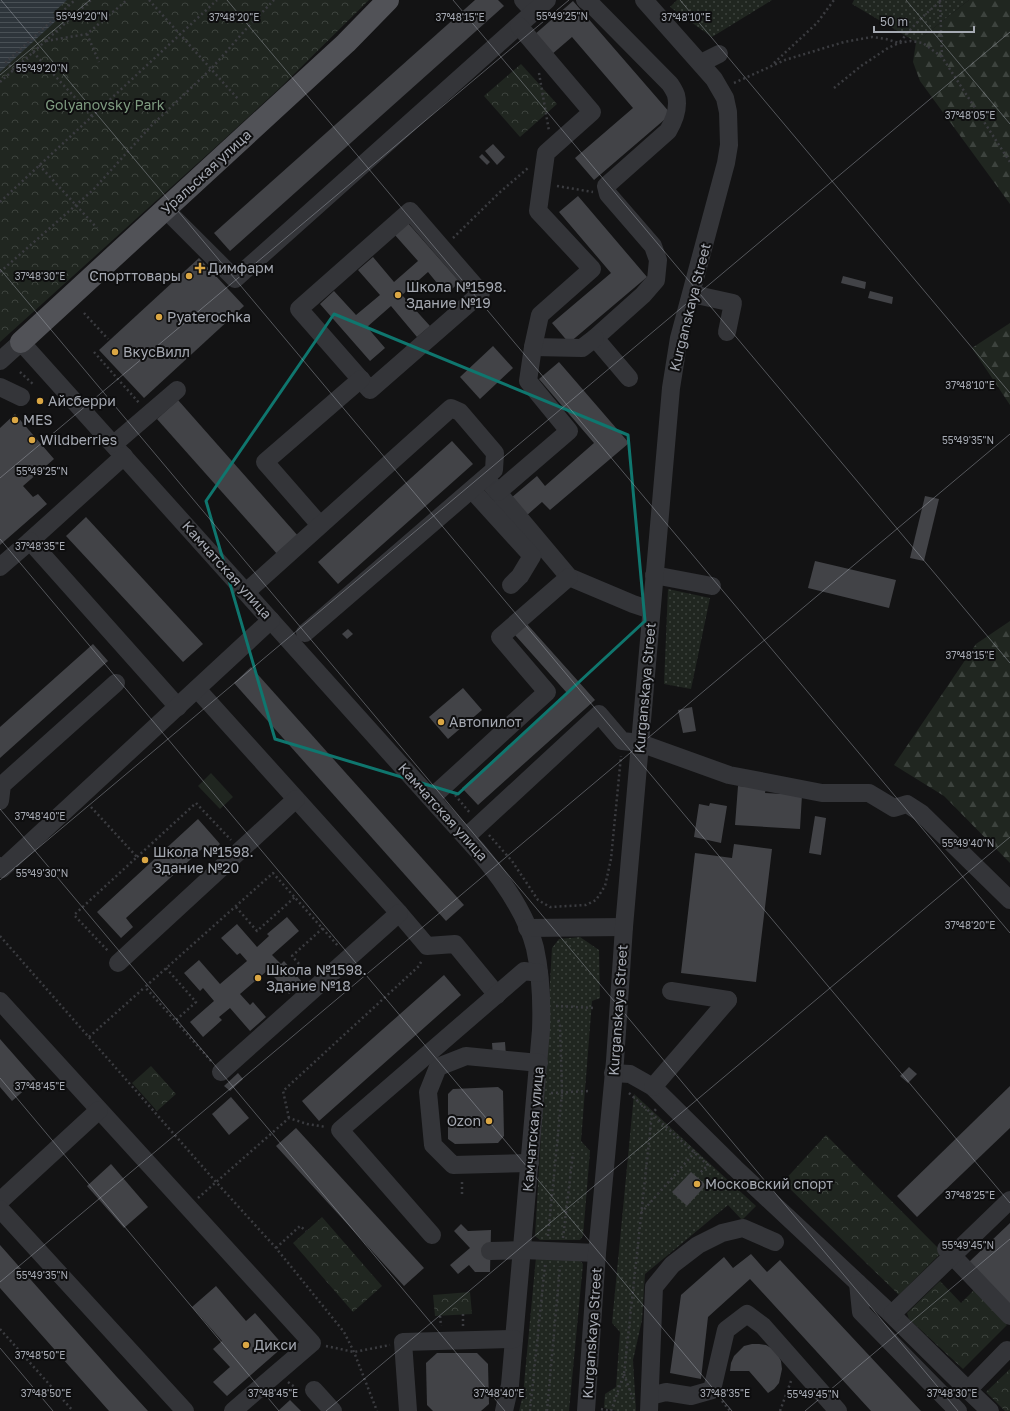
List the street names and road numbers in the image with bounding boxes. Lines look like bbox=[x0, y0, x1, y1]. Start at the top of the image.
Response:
street label: Уральская улица bbox=[157, 126, 254, 218]
street label: Kurganskaya Street bbox=[665, 241, 714, 373]
street label: Камчатская улица bbox=[179, 517, 276, 622]
street label: Kurganskaya Street bbox=[630, 622, 659, 754]
street label: Камчатская улица bbox=[395, 759, 492, 864]
street label: Kurganskaya Street bbox=[604, 944, 631, 1076]
street label: Камчатская улица bbox=[519, 1066, 546, 1192]
street label: Kurganskaya Street bbox=[578, 1267, 605, 1399]

